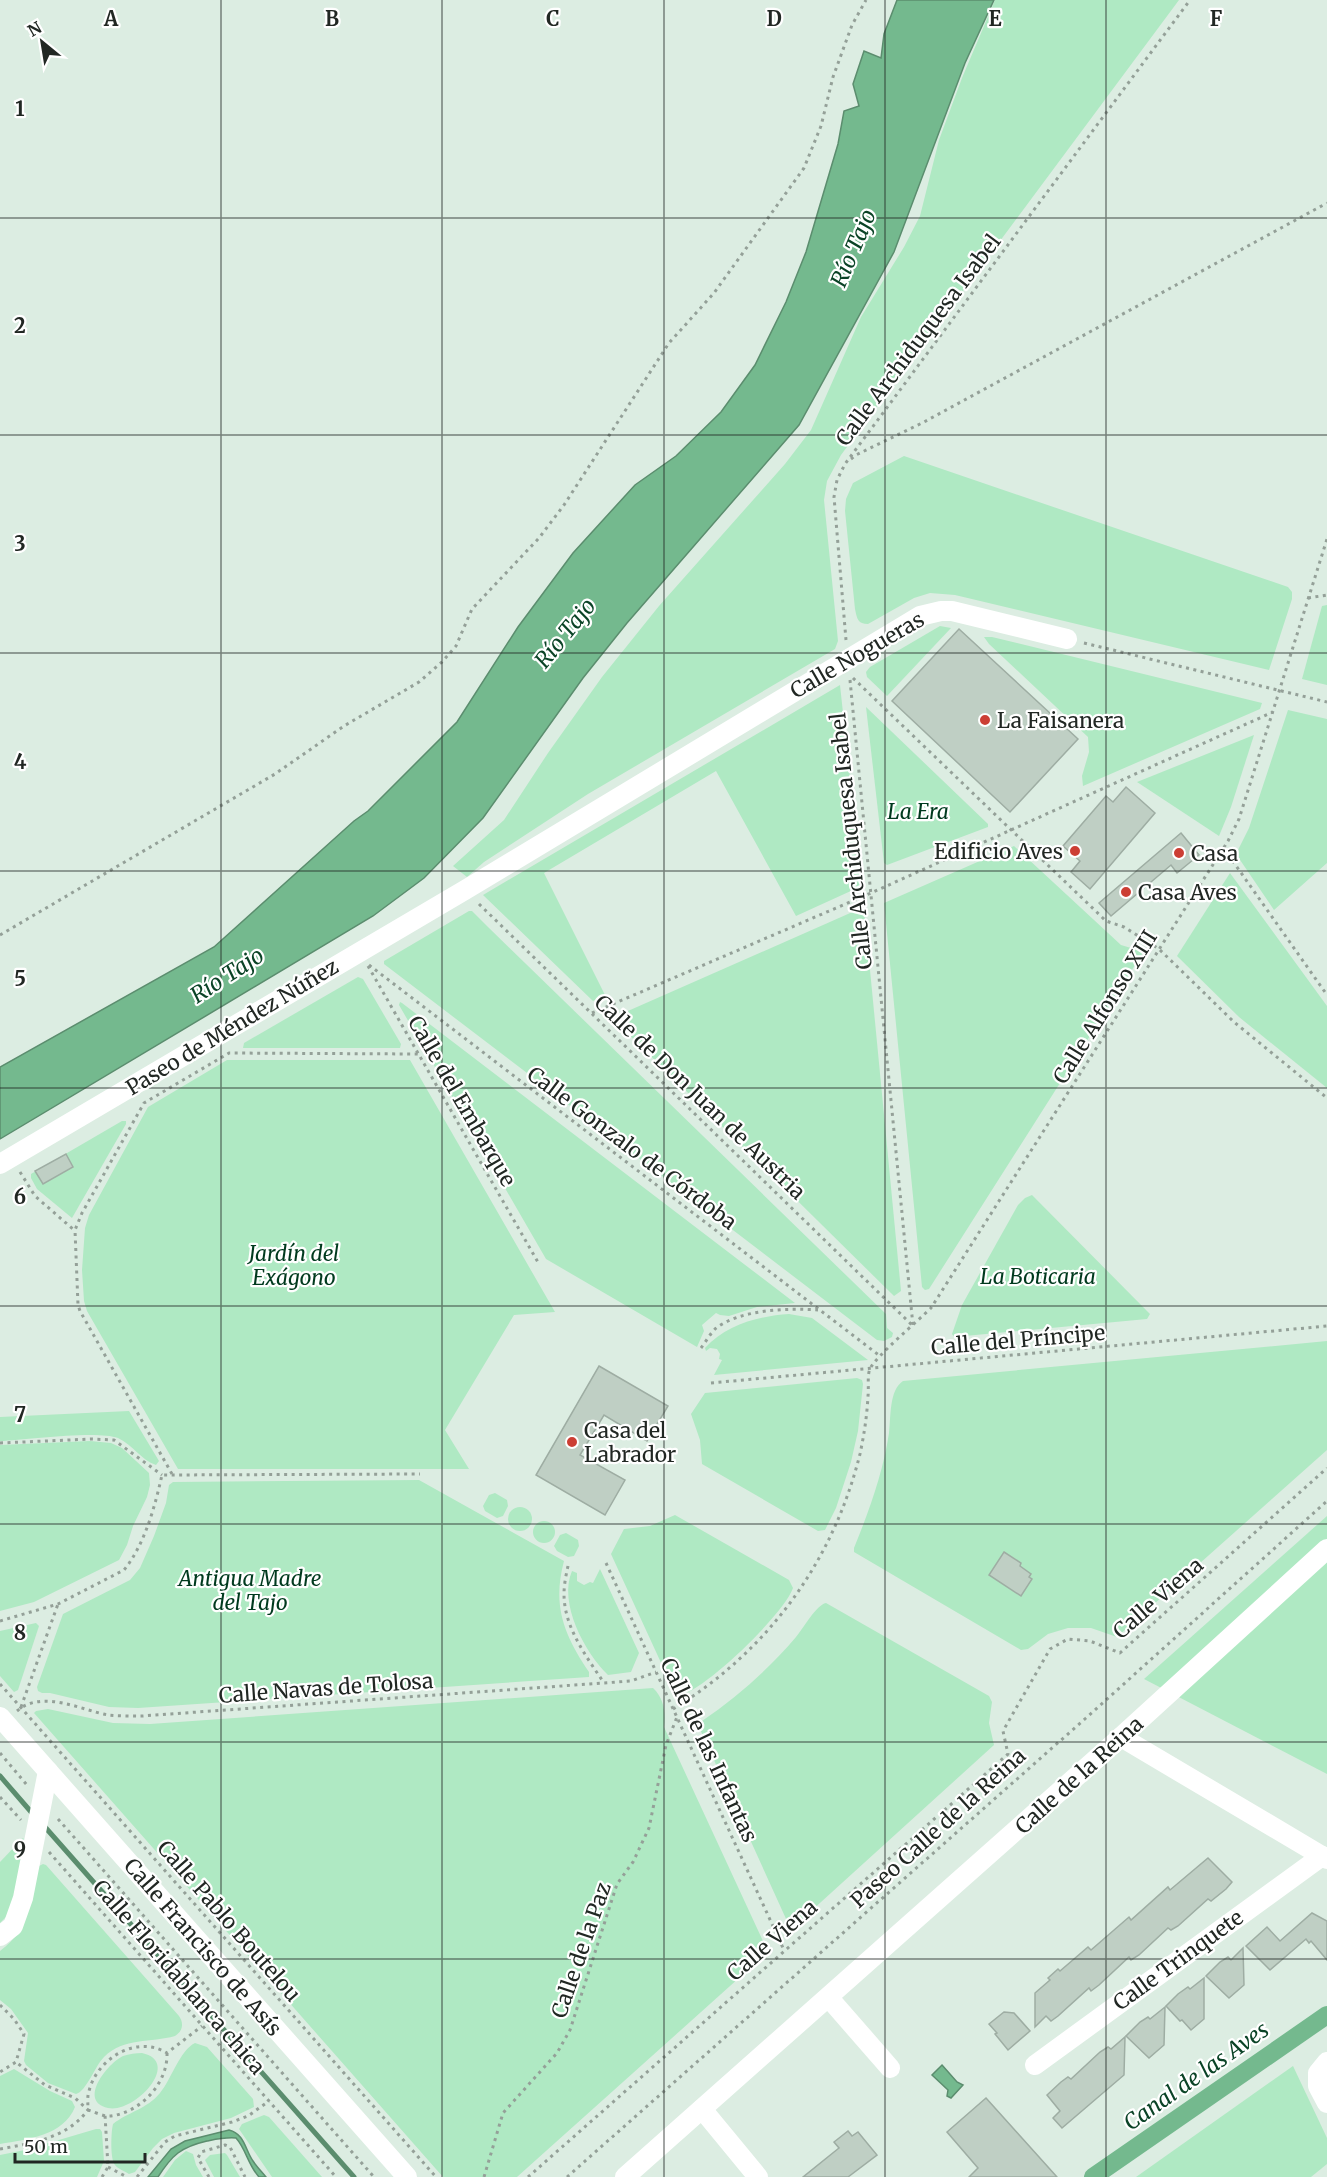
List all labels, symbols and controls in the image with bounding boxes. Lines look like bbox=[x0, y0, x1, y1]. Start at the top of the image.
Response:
text: A bbox=[103, 6, 119, 31]
text: B bbox=[325, 6, 339, 31]
text: C bbox=[546, 6, 560, 31]
text: D bbox=[766, 6, 782, 31]
text: E bbox=[988, 6, 1002, 31]
text: F bbox=[1210, 6, 1223, 31]
north arrow bbox=[12, 12, 72, 72]
text: N bbox=[24, 17, 45, 41]
text: 1 bbox=[15, 96, 25, 121]
water label: Río Tajo bbox=[824, 205, 882, 291]
street label: Calle Archiduquesa Isabel bbox=[830, 228, 1007, 451]
text: 2 bbox=[14, 313, 26, 338]
text: 3 bbox=[14, 531, 26, 556]
water label: Río Tajo bbox=[528, 592, 602, 674]
street label: Calle Nogueras bbox=[785, 606, 929, 704]
place label: La Faisanera bbox=[997, 707, 1124, 734]
street label: Calle Archiduquesa Isabel bbox=[824, 711, 878, 971]
marker: La Faisanera bbox=[978, 713, 992, 727]
text: 4 bbox=[14, 749, 27, 774]
park label: La Era bbox=[887, 798, 949, 825]
place label: Edificio Aves bbox=[934, 838, 1063, 865]
place label: Casa bbox=[1191, 840, 1238, 867]
marker: Edificio Aves bbox=[1068, 844, 1082, 858]
marker: Casa bbox=[1172, 846, 1186, 860]
place label: Casa Aves bbox=[1138, 879, 1237, 906]
marker: Casa Aves bbox=[1119, 885, 1133, 899]
street label: Calle Alfonso XIII bbox=[1047, 925, 1163, 1089]
water label: Río Tajo bbox=[185, 941, 269, 1009]
street label: Paseo de Méndez Núñez bbox=[121, 953, 343, 1101]
text: 5 bbox=[14, 966, 26, 991]
street label: Calle de Don Juan de Austria bbox=[589, 989, 811, 1205]
street label: Calle del Embarque bbox=[402, 1011, 522, 1191]
street label: Calle Gonzalo de Córdoba bbox=[522, 1060, 742, 1236]
text: 6 bbox=[14, 1184, 26, 1209]
park label: Jardín del Exágono bbox=[247, 1240, 339, 1291]
park label: La Boticaria bbox=[980, 1263, 1096, 1290]
street label: Calle del Príncipe bbox=[930, 1319, 1106, 1361]
text: 7 bbox=[14, 1402, 26, 1427]
place label: Casa del Labrador bbox=[584, 1417, 676, 1468]
marker: Casa del Labrador bbox=[565, 1435, 579, 1449]
street label: Calle Viena bbox=[1107, 1551, 1209, 1645]
park label: Antigua Madre del Tajo bbox=[176, 1565, 322, 1616]
text: 8 bbox=[14, 1620, 26, 1645]
street label: Calle de las Infantas bbox=[654, 1654, 764, 1846]
street label: Calle Navas de Tolosa bbox=[218, 1667, 434, 1709]
street label: Calle de la Reina bbox=[1009, 1710, 1149, 1840]
street label: Paseo Calle de la Reina bbox=[845, 1742, 1031, 1914]
street label: Calle Pablo Boutelou bbox=[152, 1835, 306, 2007]
text: 9 bbox=[14, 1837, 26, 1862]
street label: Calle Francisco de Asís bbox=[118, 1852, 288, 2042]
street label: Calle Floridablanca chica bbox=[87, 1874, 271, 2080]
street label: Calle de la Paz bbox=[545, 1879, 617, 2021]
street label: Calle Viena bbox=[721, 1893, 823, 1987]
street label: Calle Trinquete bbox=[1108, 1904, 1248, 2016]
water label: Canal de las Aves bbox=[1118, 2016, 1274, 2136]
scale bar bbox=[15, 2126, 146, 2164]
text: 50 m bbox=[24, 2135, 68, 2158]

